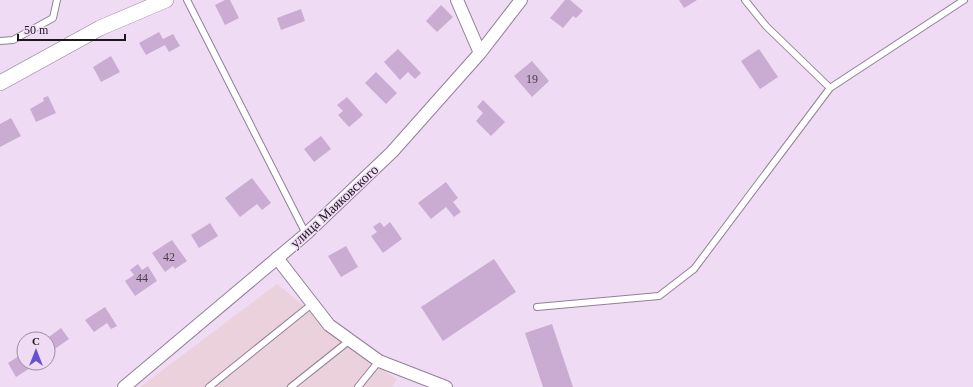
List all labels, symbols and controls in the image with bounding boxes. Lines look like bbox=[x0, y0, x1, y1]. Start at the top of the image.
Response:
scale bar bbox=[18, 16, 125, 42]
text: 50 m bbox=[24, 23, 49, 37]
house number: 19 bbox=[526, 72, 538, 86]
street label: улица Маяковского bbox=[287, 162, 381, 251]
house number: 42 bbox=[163, 250, 175, 264]
house number: 44 bbox=[136, 271, 148, 285]
north arrow bbox=[16, 331, 56, 371]
text: С bbox=[32, 335, 40, 347]

